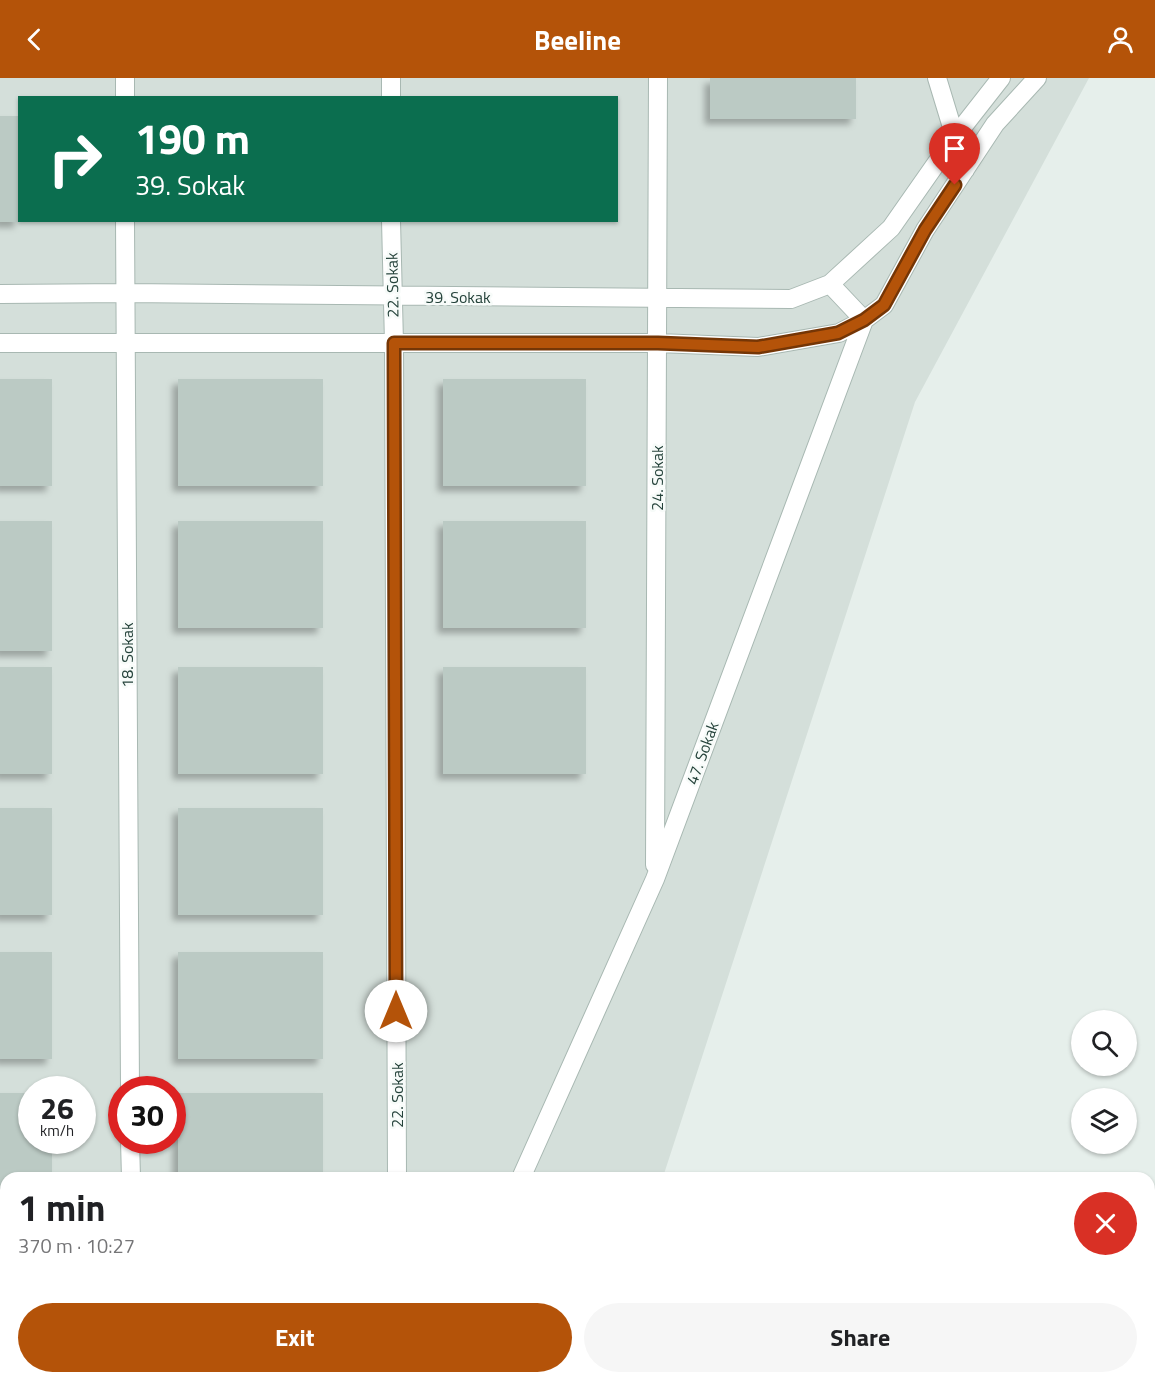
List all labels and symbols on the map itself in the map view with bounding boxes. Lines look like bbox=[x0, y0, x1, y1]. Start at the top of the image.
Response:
pin bbox=[929, 123, 980, 185]
street label: 22. Sokak bbox=[379, 252, 405, 318]
street label: 39. Sokak bbox=[425, 285, 491, 309]
street label: 24. Sokak bbox=[645, 445, 669, 511]
street label: 18. Sokak bbox=[115, 622, 139, 688]
street label: 47. Sokak bbox=[680, 718, 725, 788]
position arrow bbox=[364, 979, 428, 1043]
street label: 22. Sokak bbox=[385, 1062, 409, 1128]
speed limit sign: 30 bbox=[108, 1076, 186, 1154]

